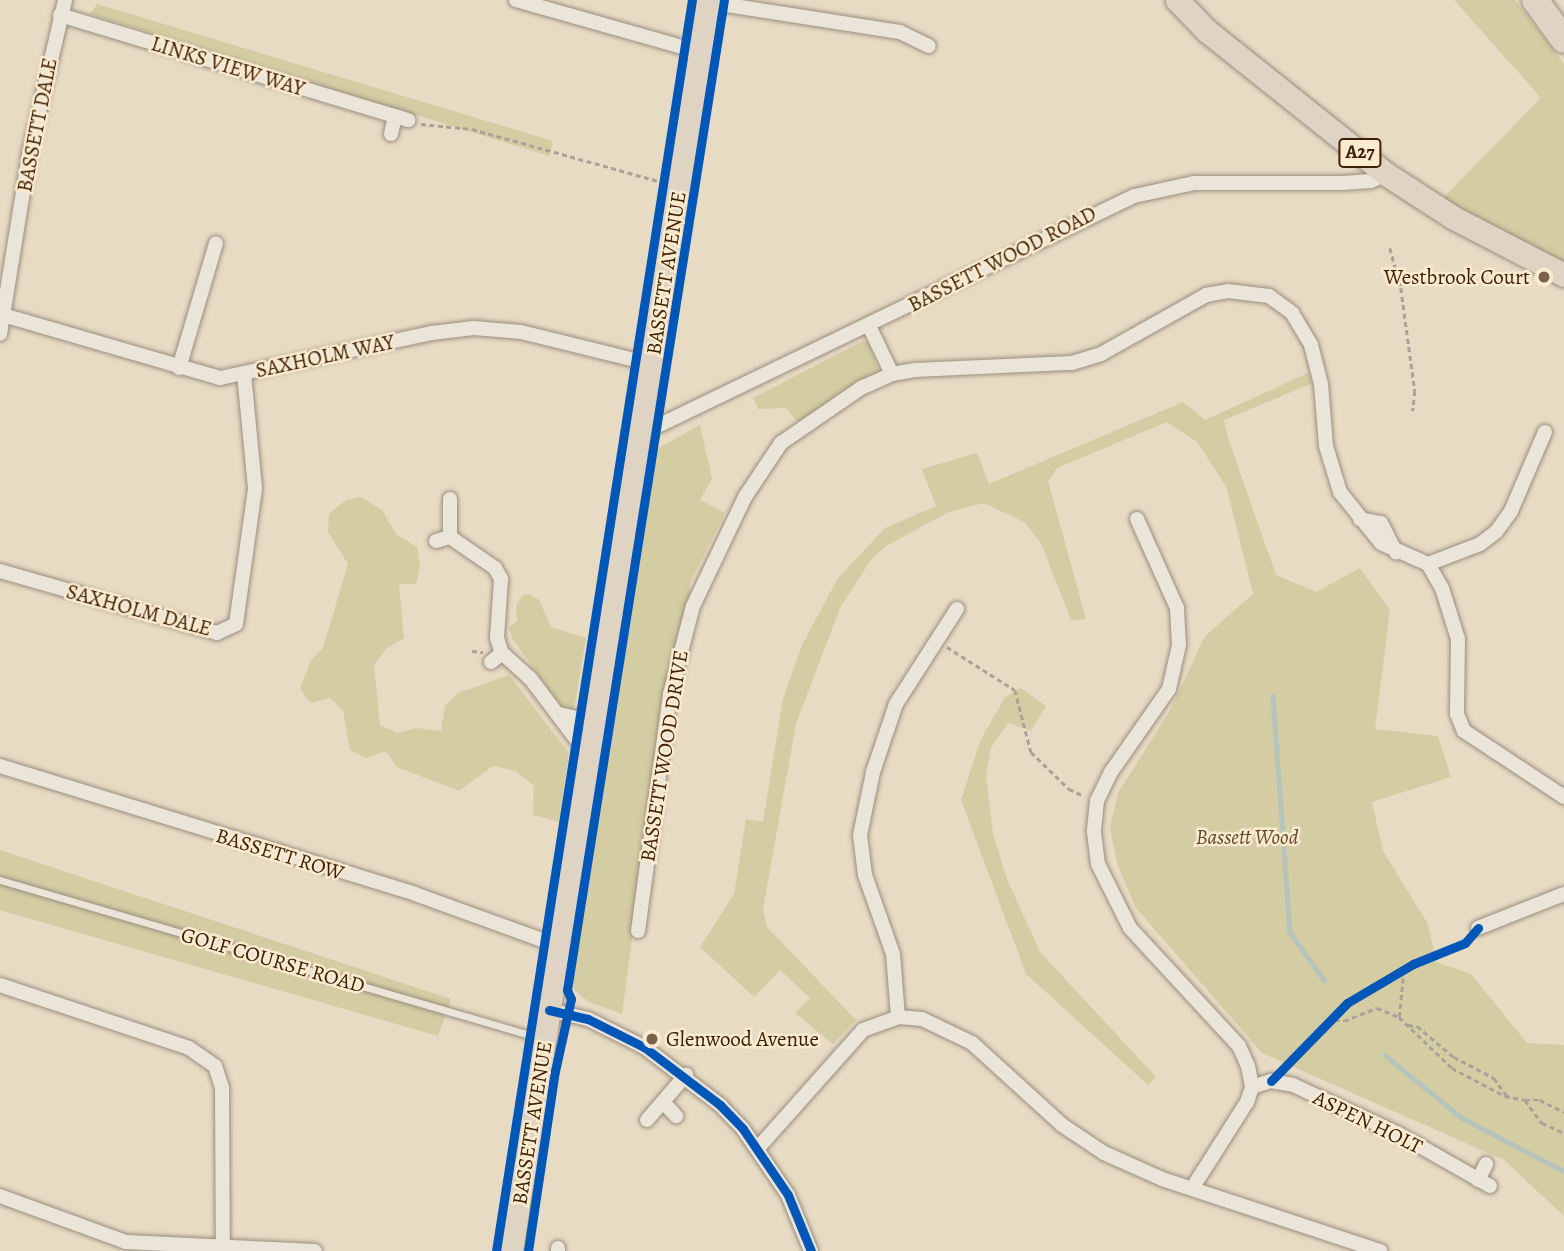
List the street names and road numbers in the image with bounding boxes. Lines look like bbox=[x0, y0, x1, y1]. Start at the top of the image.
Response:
street label: LINKS VIEW WAY bbox=[148, 31, 308, 101]
street label: BASSETT DALE bbox=[12, 56, 62, 194]
road number: A27 bbox=[1337, 138, 1383, 168]
street label: BASSETT AVENUE bbox=[641, 189, 691, 357]
street label: BASSETT WOOD ROAD bbox=[904, 201, 1100, 317]
street label: SAXHOLM WAY bbox=[253, 329, 397, 383]
street label: SAXHOLM DALE bbox=[64, 579, 214, 641]
street label: BASSETT WOOD DRIVE bbox=[635, 648, 693, 864]
street label: BASSETT ROW bbox=[213, 823, 347, 885]
street label: GOLF COURSE ROAD bbox=[178, 922, 368, 998]
street label: BASSETT AVENUE bbox=[507, 1039, 557, 1207]
street label: ASPEN HOLT bbox=[1309, 1085, 1427, 1159]

